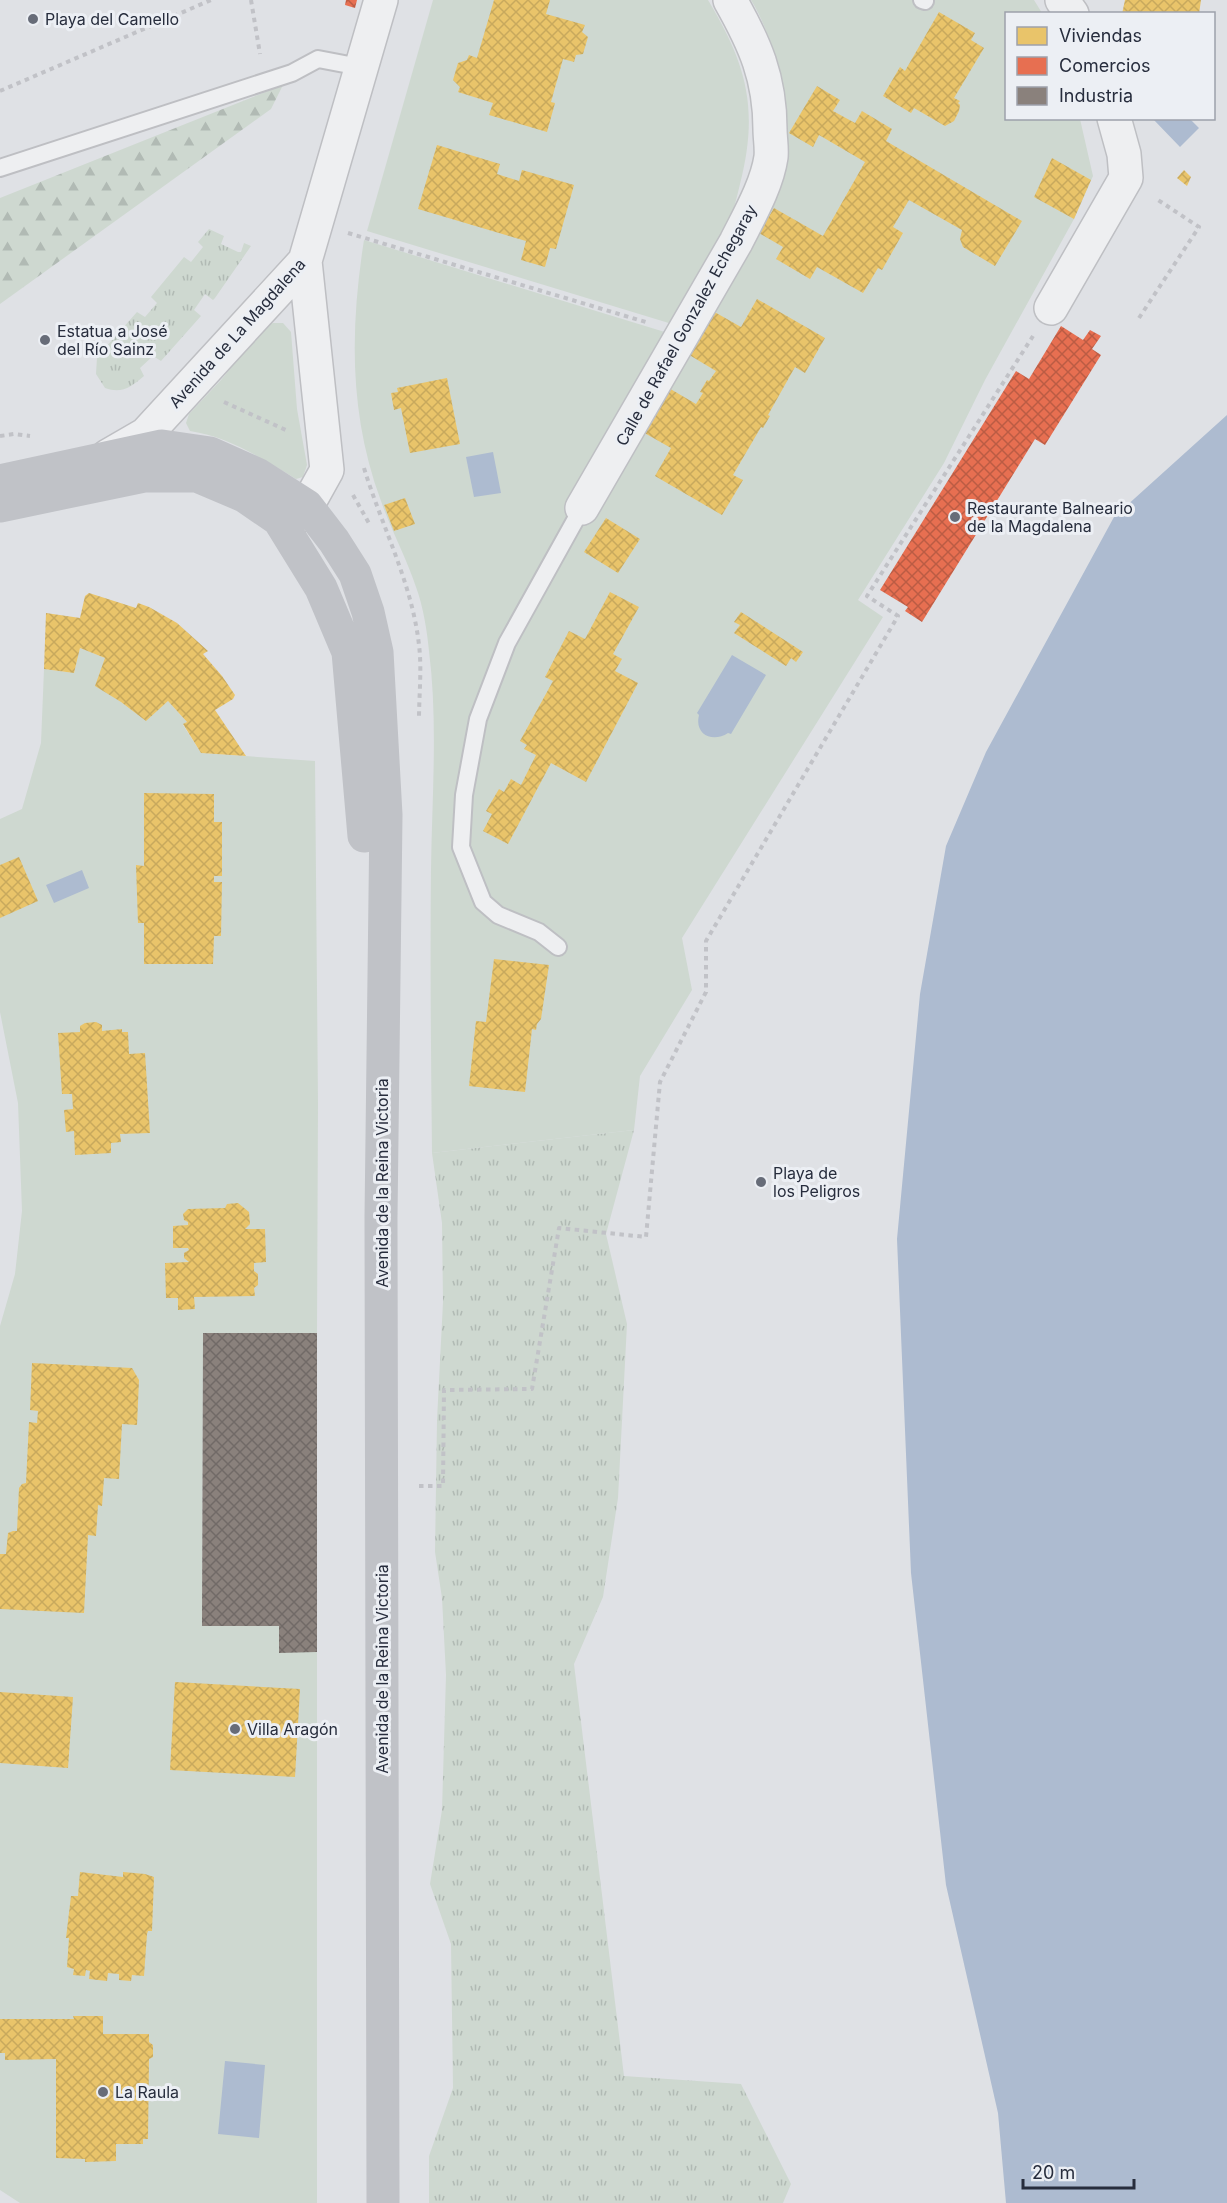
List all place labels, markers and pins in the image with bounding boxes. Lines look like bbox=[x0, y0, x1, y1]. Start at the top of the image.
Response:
place label: Playa del Camello bbox=[45, 9, 179, 29]
marker: Playa del Camello bbox=[26, 12, 40, 26]
place label: Estatua a José del Río Sainz bbox=[57, 321, 168, 359]
marker: Estatua a José del Río Sainz bbox=[38, 333, 52, 347]
place label: Restaurante Balneario de la Magdalena bbox=[967, 498, 1133, 536]
marker: Restaurante Balneario de la Magdalena bbox=[948, 510, 962, 524]
place label: Playa de los Peligros bbox=[773, 1163, 860, 1201]
marker: Playa de los Peligros bbox=[754, 1175, 768, 1189]
place label: Villa Aragón bbox=[247, 1719, 338, 1739]
marker: Villa Aragón bbox=[228, 1722, 242, 1736]
place label: La Raula bbox=[115, 2082, 179, 2102]
marker: La Raula bbox=[96, 2085, 110, 2099]

